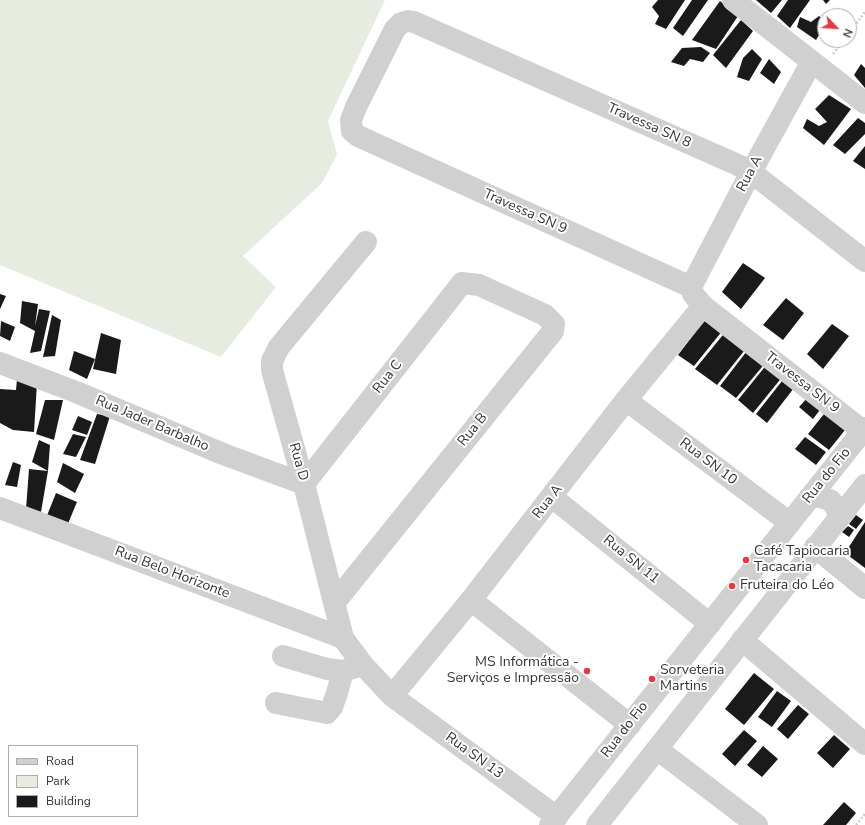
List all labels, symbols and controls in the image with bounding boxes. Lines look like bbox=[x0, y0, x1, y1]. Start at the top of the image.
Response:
north arrow bbox=[817, 8, 857, 48]
text: N bbox=[839, 26, 856, 40]
street label: Travessa SN 8 bbox=[605, 100, 693, 152]
street label: Rua A bbox=[734, 153, 766, 195]
street label: Travessa SN 9 bbox=[481, 186, 569, 238]
street label: Travessa SN 9 bbox=[762, 349, 842, 417]
street label: Rua C bbox=[370, 357, 406, 397]
street label: Rua Jader Barbalho bbox=[93, 392, 211, 456]
street label: Rua B bbox=[455, 410, 491, 450]
street label: Rua SN 10 bbox=[676, 435, 740, 489]
street label: Rua D bbox=[285, 441, 311, 483]
street label: Rua do Fio bbox=[800, 445, 854, 507]
street label: Rua A bbox=[530, 482, 566, 522]
street label: Rua SN 11 bbox=[599, 532, 663, 588]
street label: Rua Belo Horizonte bbox=[112, 543, 232, 603]
place label: Café Tapiocaria Tacacaria bbox=[754, 544, 850, 576]
marker: Café Tapiocaria Tacacaria bbox=[741, 555, 751, 565]
place label: Fruteira do Léo bbox=[740, 578, 834, 594]
marker: Fruteira do Léo bbox=[727, 581, 737, 591]
place label: MS Informática - Serviços e Impressão bbox=[447, 655, 579, 688]
place label: Sorveteria Martins bbox=[660, 663, 724, 696]
marker: MS Informática - Serviços e Impressão bbox=[582, 666, 592, 676]
marker: Sorveteria Martins bbox=[647, 674, 657, 684]
street label: Rua do Fio bbox=[598, 699, 652, 761]
street label: Rua SN 13 bbox=[442, 729, 506, 783]
legend bbox=[8, 745, 138, 817]
text: Road bbox=[46, 753, 74, 769]
text: Park bbox=[46, 773, 70, 789]
text: Building bbox=[46, 793, 91, 809]

